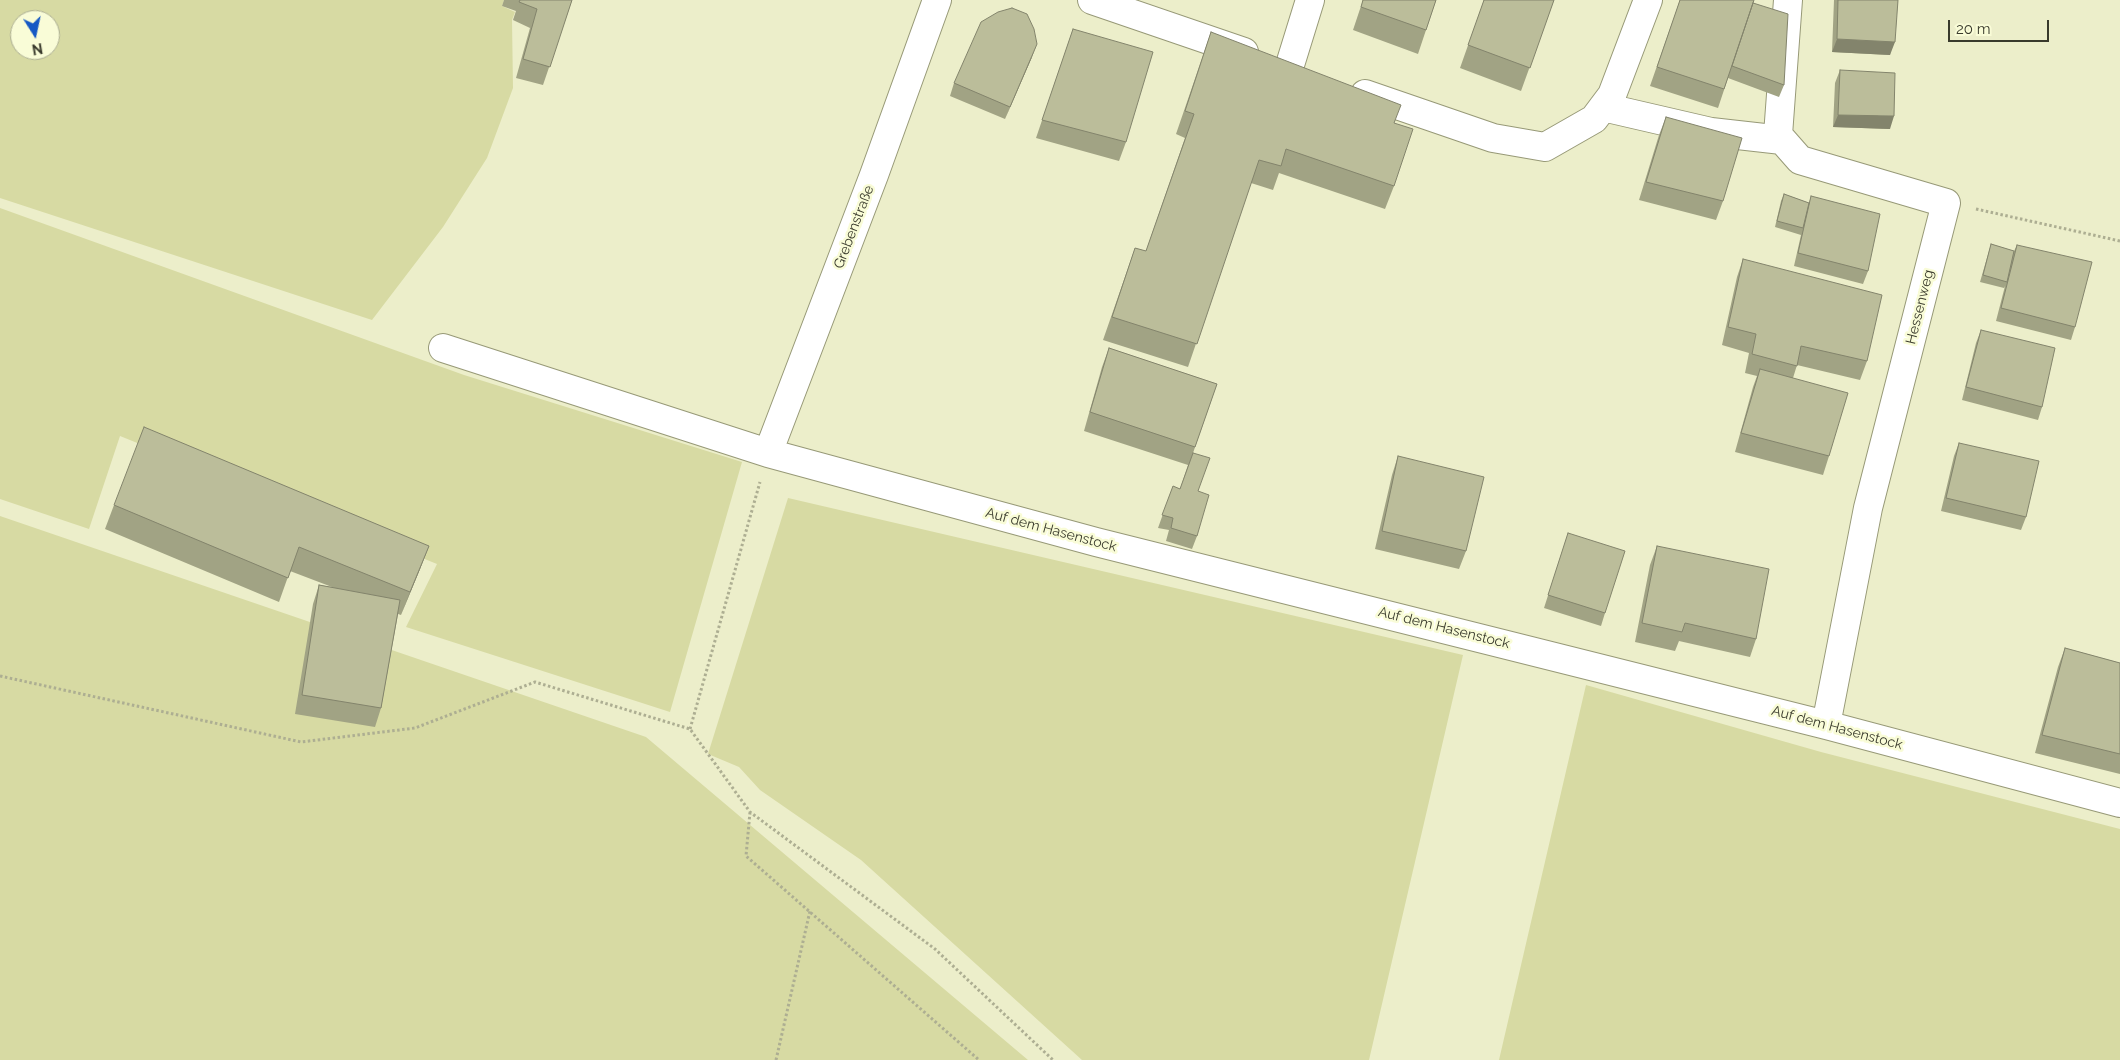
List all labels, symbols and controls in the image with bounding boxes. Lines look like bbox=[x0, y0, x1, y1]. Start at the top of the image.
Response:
north arrow bbox=[10, 10, 60, 60]
scale bar bbox=[1950, 10, 2051, 42]
text: 20 m bbox=[1956, 20, 1991, 38]
text: N bbox=[31, 40, 44, 58]
street label: Grebenstraße bbox=[830, 183, 878, 271]
street label: Hessenweg bbox=[1903, 268, 1937, 346]
street label: Auf dem Hasenstock bbox=[984, 504, 1118, 556]
street label: Auf dem Hasenstock bbox=[1376, 604, 1512, 652]
street label: Auf dem Hasenstock bbox=[1770, 702, 1904, 754]

